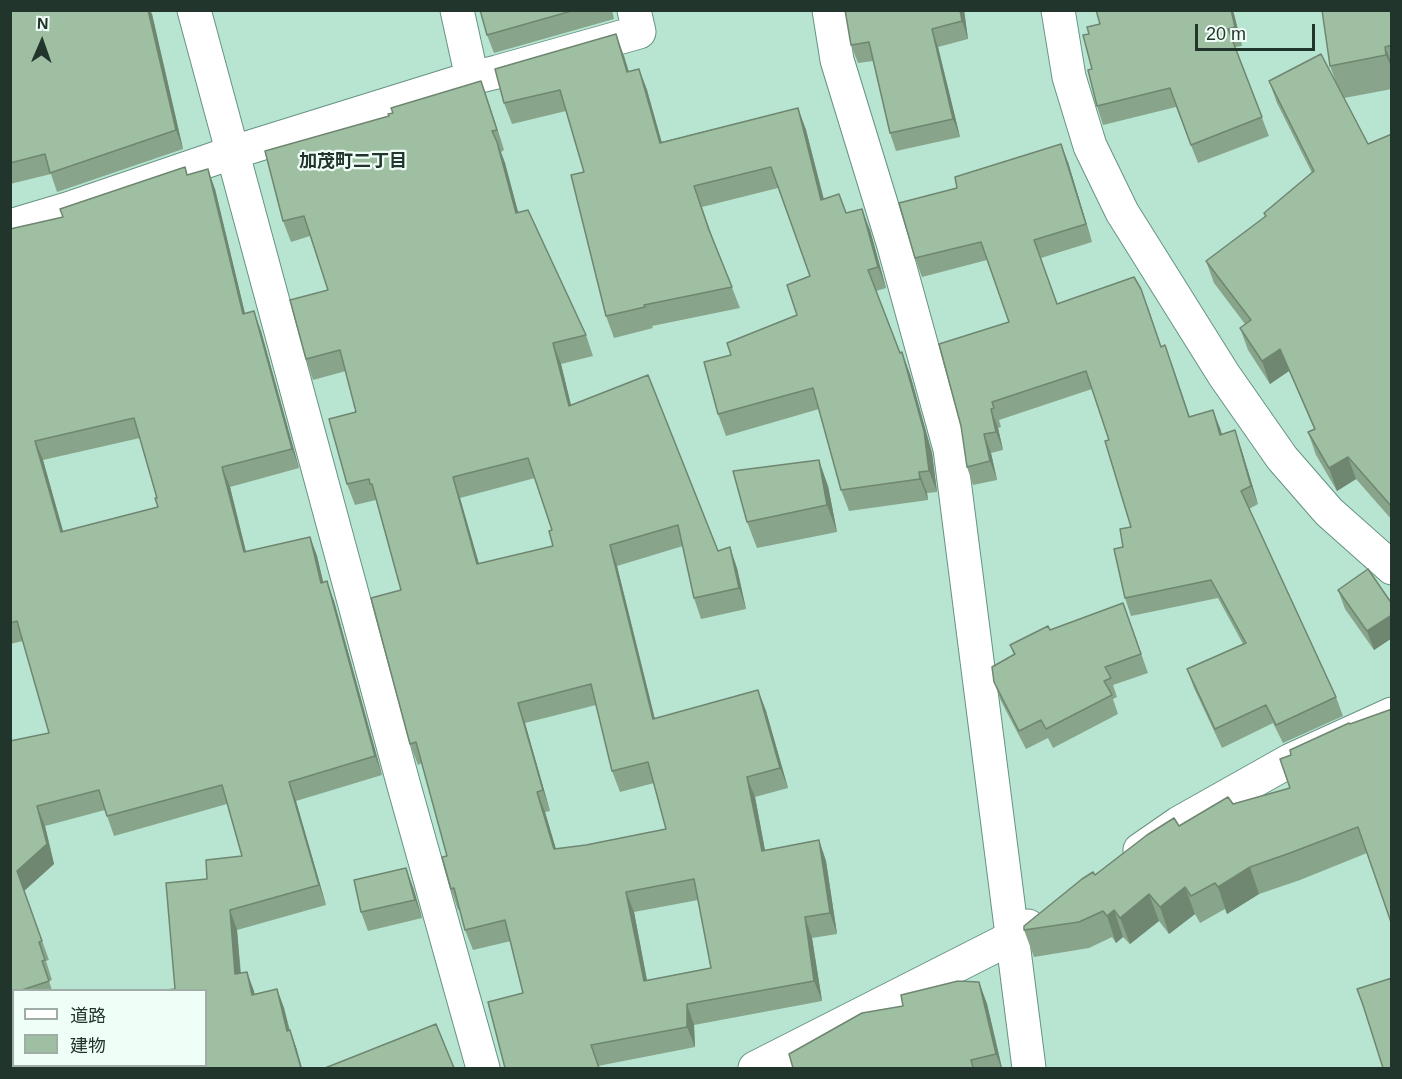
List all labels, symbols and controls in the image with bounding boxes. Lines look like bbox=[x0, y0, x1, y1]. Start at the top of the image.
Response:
north arrow bbox=[12, 12, 72, 72]
scale bar bbox=[1198, 12, 1318, 50]
text: N bbox=[37, 15, 49, 32]
text: 20 m bbox=[1206, 24, 1246, 44]
district label: 加茂町二丁目 bbox=[299, 151, 407, 173]
legend bbox=[12, 989, 207, 1067]
text: 道路 bbox=[70, 1006, 106, 1026]
text: 建物 bbox=[70, 1036, 106, 1056]

